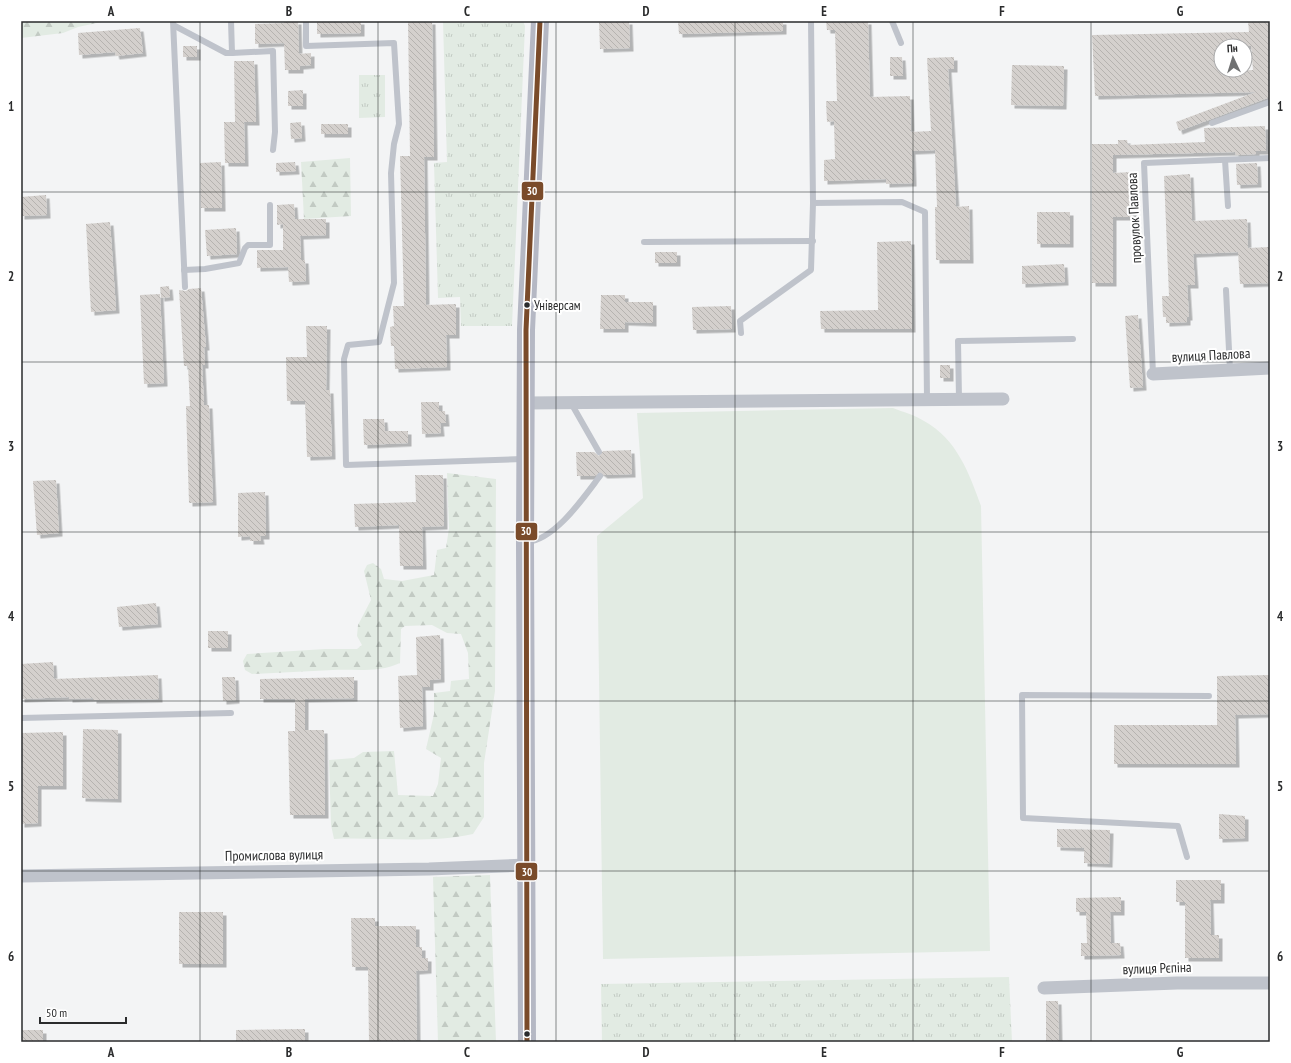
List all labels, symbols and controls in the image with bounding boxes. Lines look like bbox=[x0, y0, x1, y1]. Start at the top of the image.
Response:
text: A bbox=[107, 3, 115, 20]
text: B bbox=[286, 3, 292, 20]
text: C bbox=[464, 3, 470, 20]
text: D bbox=[643, 3, 650, 20]
text: E bbox=[821, 3, 827, 20]
text: F bbox=[999, 3, 1005, 20]
text: G bbox=[1177, 3, 1184, 20]
north arrow bbox=[1213, 38, 1253, 78]
text: Пн bbox=[1226, 41, 1238, 55]
text: 1 bbox=[8, 98, 14, 115]
text: 1 bbox=[1277, 98, 1283, 115]
street label: провулок Павлова bbox=[1123, 172, 1145, 264]
line badge: 30 bbox=[521, 181, 544, 201]
text: 30 bbox=[527, 184, 537, 198]
text: 2 bbox=[8, 268, 14, 285]
text: 2 bbox=[1277, 268, 1283, 285]
place label: Універсам bbox=[534, 297, 581, 314]
marker: Універсам bbox=[522, 300, 532, 310]
street label: вулиця Павлова bbox=[1171, 344, 1251, 366]
text: 3 bbox=[8, 438, 14, 455]
text: 3 bbox=[1277, 438, 1283, 455]
line badge: 30 bbox=[515, 522, 538, 541]
text: 30 bbox=[521, 524, 531, 538]
text: 4 bbox=[8, 608, 15, 625]
text: 4 bbox=[1277, 608, 1284, 625]
text: 5 bbox=[8, 778, 14, 795]
text: 5 bbox=[1277, 778, 1283, 795]
street label: Промислова вулиця bbox=[225, 845, 323, 865]
line badge: 30 bbox=[515, 862, 538, 881]
text: 30 bbox=[522, 865, 532, 879]
text: 6 bbox=[8, 948, 14, 965]
text: 6 bbox=[1277, 948, 1283, 965]
street label: вулиця Рєпіна bbox=[1122, 958, 1192, 978]
scale bar bbox=[40, 999, 126, 1025]
text: 50 m bbox=[46, 1005, 67, 1020]
unlabelled marker bbox=[522, 1029, 532, 1039]
text: A bbox=[107, 1044, 115, 1061]
text: B bbox=[286, 1044, 292, 1061]
text: C bbox=[464, 1044, 470, 1061]
text: D bbox=[643, 1044, 650, 1061]
text: E bbox=[821, 1044, 827, 1061]
text: F bbox=[999, 1044, 1005, 1061]
text: G bbox=[1177, 1044, 1184, 1061]

